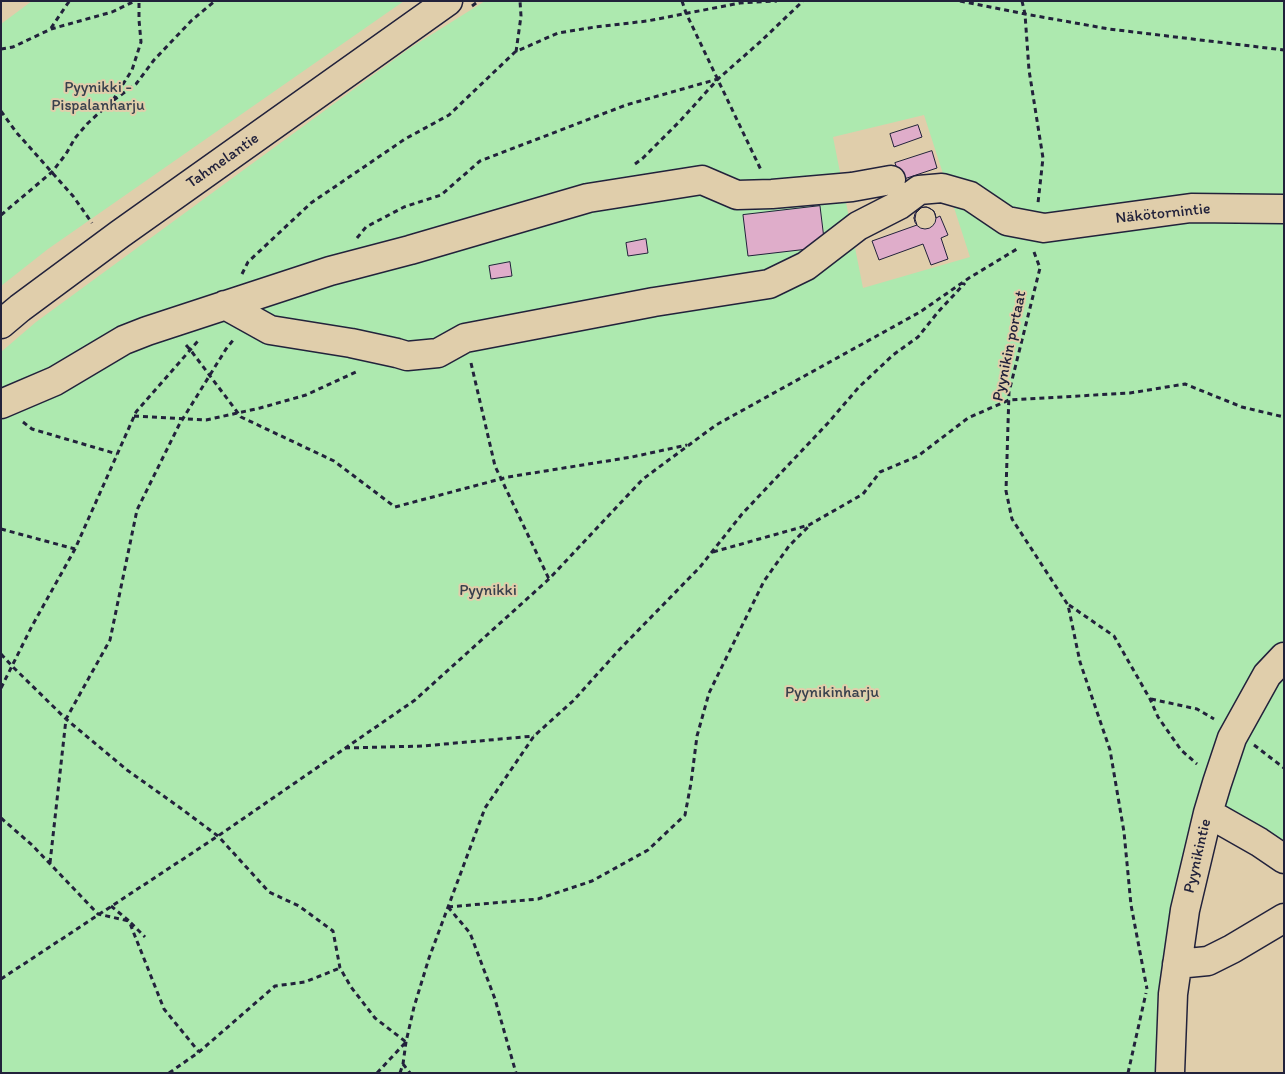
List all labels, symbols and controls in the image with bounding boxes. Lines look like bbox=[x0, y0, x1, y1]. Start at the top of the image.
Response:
park label: Pyynikki - Pispalanharju bbox=[51, 78, 145, 116]
street label: Tahmelantie bbox=[183, 129, 263, 193]
street label: Näkötornintie bbox=[1115, 199, 1211, 229]
street label: Pyynikin portaat bbox=[989, 289, 1031, 403]
park label: Pyynikki bbox=[459, 581, 517, 601]
park label: Pyynikinharju bbox=[785, 683, 879, 703]
street label: Pyynikintie bbox=[1180, 817, 1216, 895]

